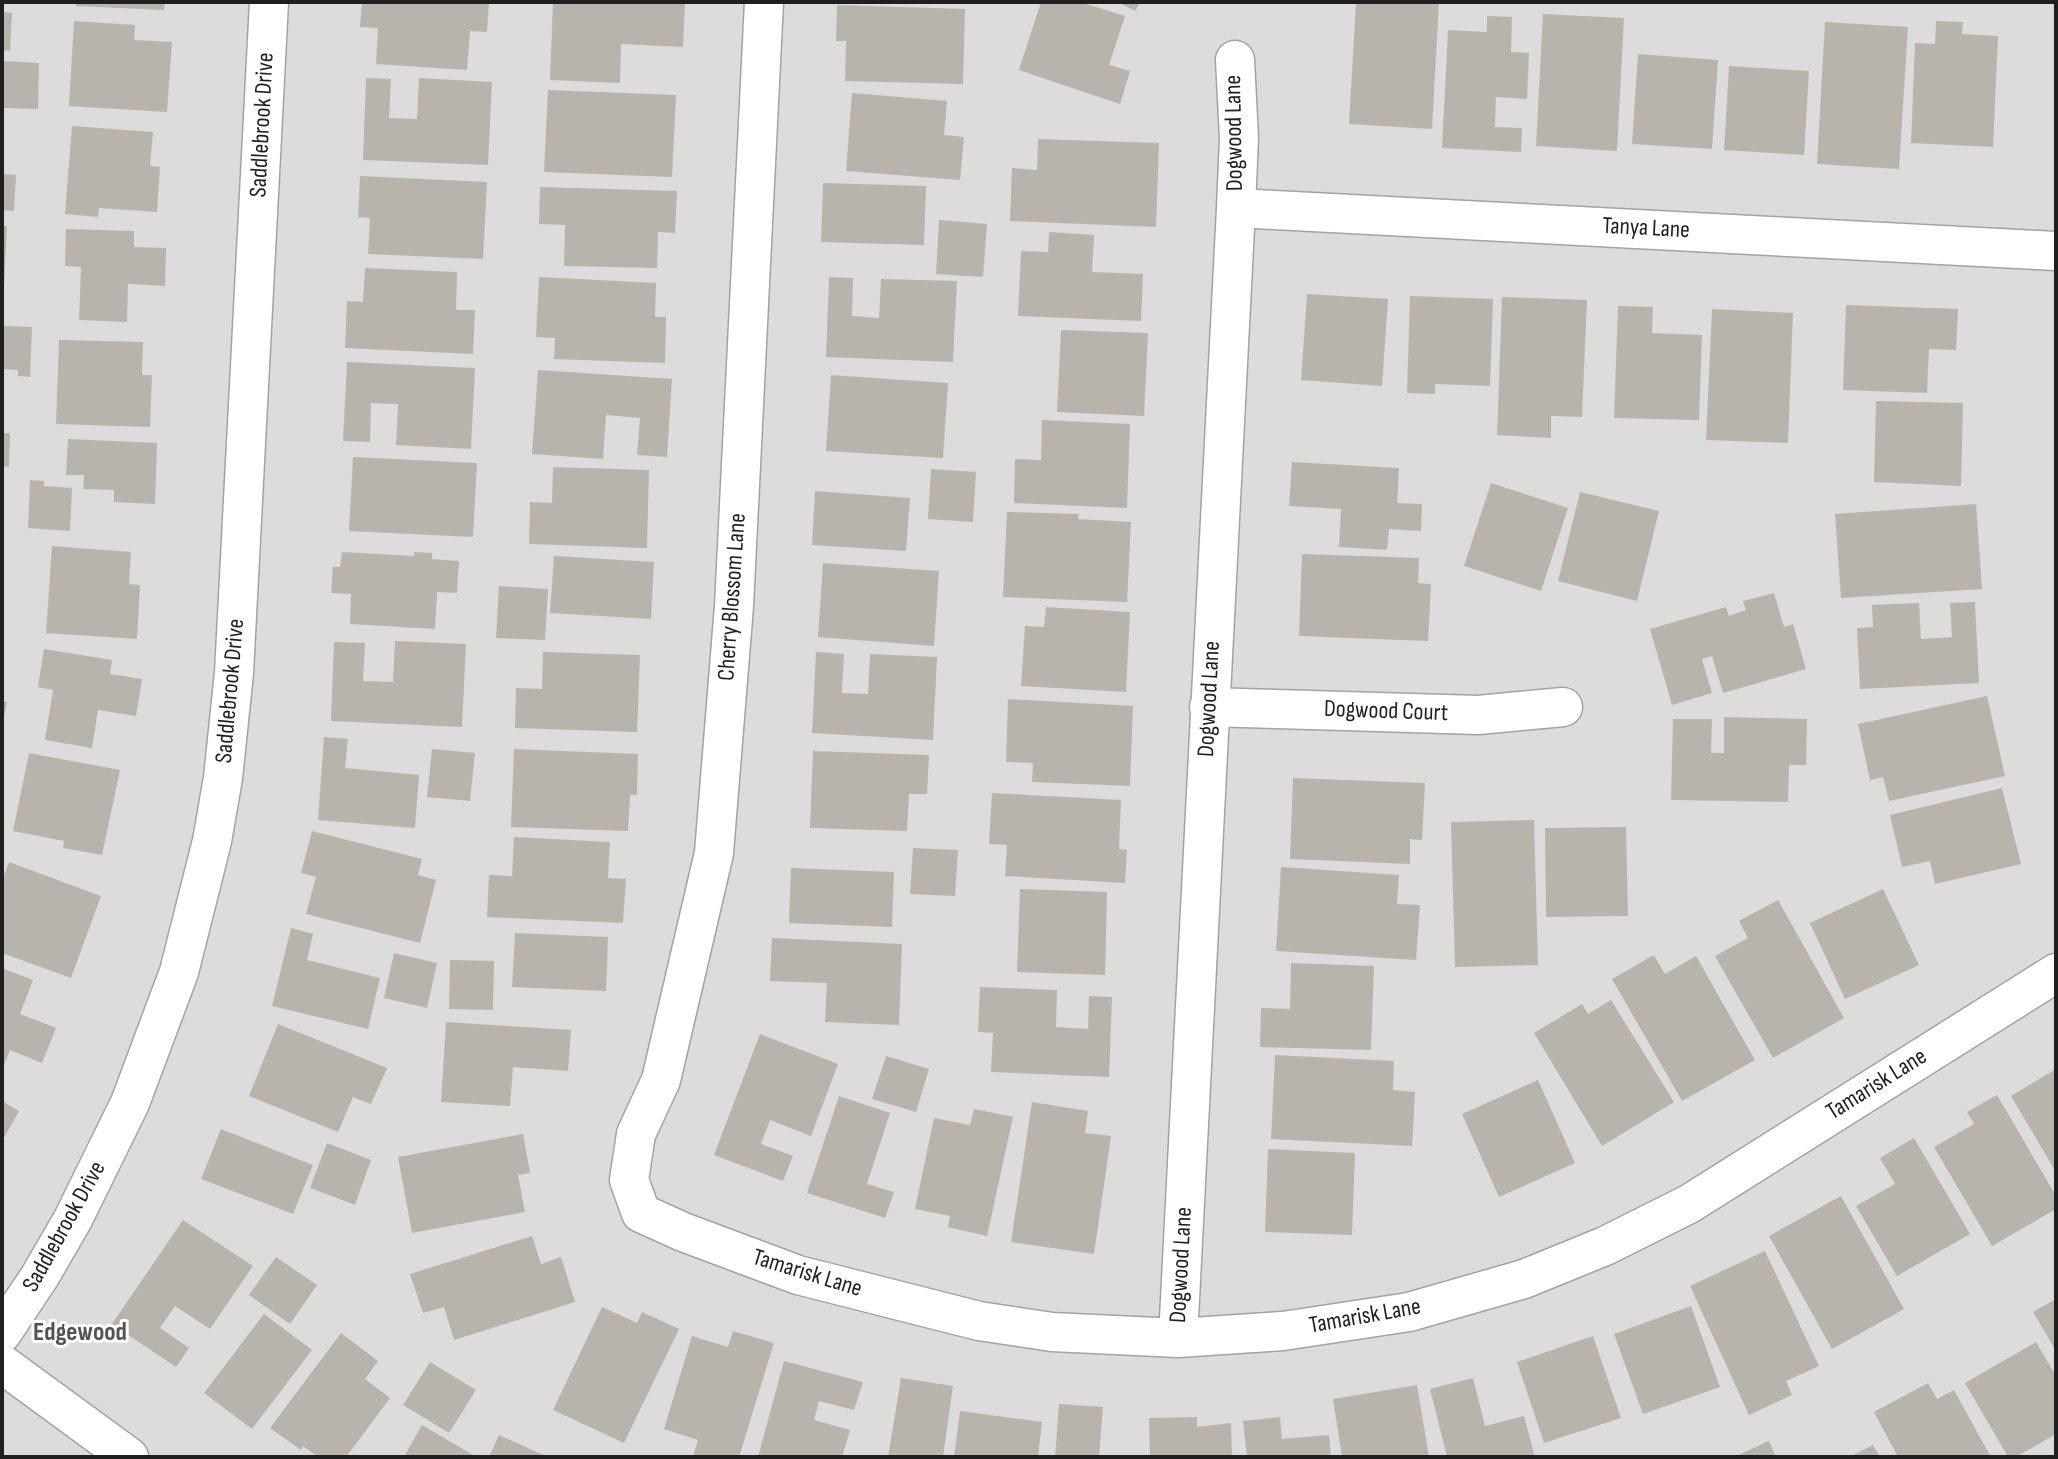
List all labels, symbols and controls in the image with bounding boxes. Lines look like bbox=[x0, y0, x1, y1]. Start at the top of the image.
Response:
street label: Saddlebrook Drive bbox=[245, 52, 281, 198]
street label: Dogwood Lane bbox=[1220, 75, 1250, 191]
street label: Tanya Lane bbox=[1602, 212, 1690, 246]
street label: Cherry Blossom Lane bbox=[713, 512, 753, 682]
street label: Saddlebrook Drive bbox=[210, 618, 252, 764]
street label: Dogwood Lane bbox=[1193, 640, 1227, 758]
street label: Dogwood Court bbox=[1323, 695, 1449, 729]
street label: Tamarisk Lane bbox=[1821, 1043, 1933, 1127]
street label: Saddlebrook Drive bbox=[17, 1157, 113, 1297]
street label: Dogwood Lane bbox=[1165, 1206, 1199, 1324]
street label: Tamarisk Lane bbox=[749, 1244, 865, 1304]
street label: Tamarisk Lane bbox=[1307, 1293, 1423, 1341]
district label: Edgewood bbox=[33, 1317, 127, 1349]

